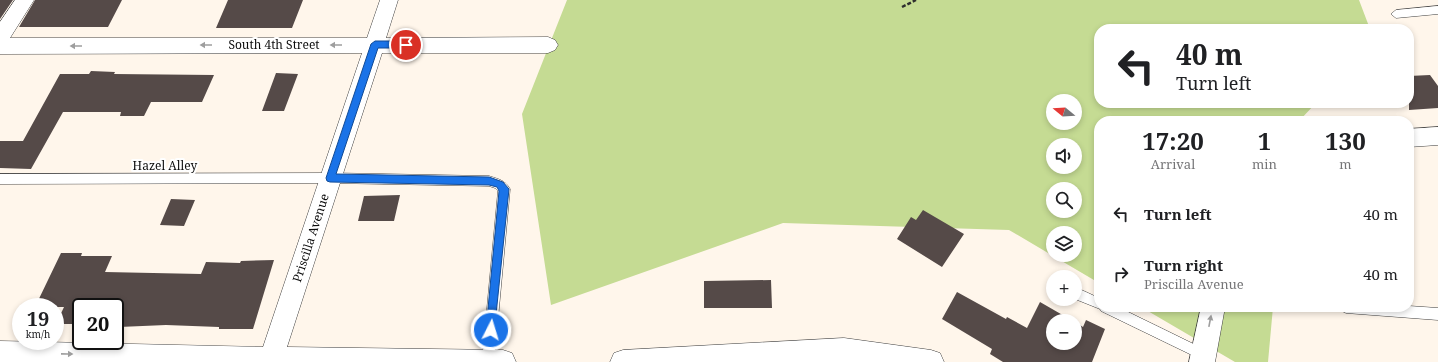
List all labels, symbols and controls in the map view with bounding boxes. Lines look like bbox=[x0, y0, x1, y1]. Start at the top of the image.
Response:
pin bbox=[389, 28, 423, 62]
icon: arrive bbox=[395, 34, 417, 56]
text: 40 m bbox=[1176, 35, 1243, 73]
street label: South 4th Street bbox=[228, 36, 320, 53]
icon: left bbox=[1110, 40, 1162, 92]
one-way arrow bbox=[199, 42, 212, 48]
one-way arrow bbox=[329, 42, 342, 48]
one-way arrow bbox=[69, 43, 82, 49]
text: Turn left bbox=[1176, 71, 1251, 95]
north arrow bbox=[1046, 94, 1082, 130]
map controls bbox=[1046, 94, 1082, 350]
text: 17:20 bbox=[1142, 124, 1204, 157]
text: 1 bbox=[1258, 124, 1271, 157]
text: 130 bbox=[1325, 124, 1366, 157]
button: sound bbox=[1046, 138, 1082, 174]
text: Arrival bbox=[1151, 155, 1195, 173]
text: min bbox=[1252, 155, 1277, 173]
text: m bbox=[1339, 155, 1352, 173]
street label: Hazel Alley bbox=[133, 157, 198, 174]
button: search bbox=[1046, 182, 1082, 218]
street label: Priscilla Avenue bbox=[288, 191, 333, 284]
icon: left bbox=[1110, 203, 1132, 225]
text: Turn left bbox=[1144, 204, 1212, 224]
text: 40 m bbox=[1363, 204, 1398, 224]
button: layers bbox=[1046, 226, 1082, 262]
text: Turn right bbox=[1144, 255, 1223, 275]
icon: right bbox=[1110, 263, 1132, 285]
text: 40 m bbox=[1363, 264, 1398, 284]
button: + bbox=[1046, 270, 1082, 306]
text: Priscilla Avenue bbox=[1144, 275, 1244, 293]
speed limit sign: 20 bbox=[72, 298, 124, 350]
text: 19 bbox=[27, 305, 49, 332]
position arrow bbox=[470, 309, 512, 351]
button: − bbox=[1046, 314, 1082, 350]
one-way arrow bbox=[1208, 315, 1214, 327]
text: km/h bbox=[26, 327, 50, 341]
one-way arrow bbox=[61, 351, 73, 358]

